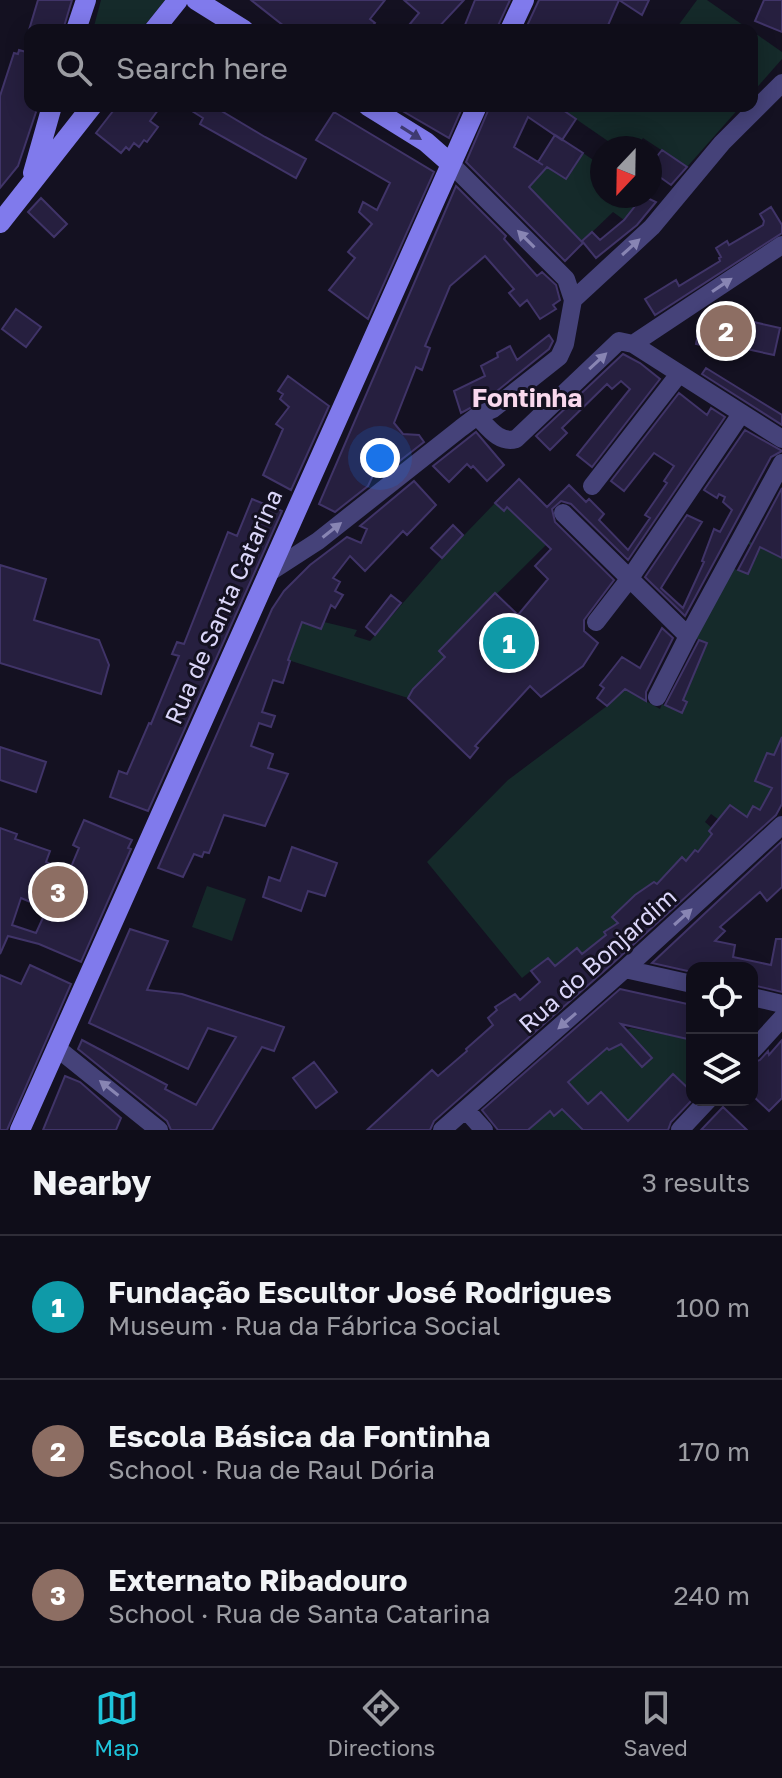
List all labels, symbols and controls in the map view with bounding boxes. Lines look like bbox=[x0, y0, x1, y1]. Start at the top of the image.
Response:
search box bbox=[24, 24, 758, 112]
icon: search bbox=[52, 46, 96, 90]
text: Search here bbox=[116, 50, 288, 86]
one-way arrow bbox=[400, 125, 422, 139]
north arrow bbox=[590, 136, 662, 208]
one-way arrow bbox=[517, 230, 536, 249]
one-way arrow bbox=[621, 239, 640, 257]
one-way arrow bbox=[711, 278, 732, 293]
pin: 2 bbox=[700, 301, 752, 361]
one-way arrow bbox=[588, 353, 607, 371]
district label: Fontinha bbox=[472, 382, 582, 413]
your location bbox=[360, 438, 400, 478]
street label: Rua de Santa Catarina bbox=[158, 484, 288, 728]
one-way arrow bbox=[322, 523, 342, 539]
pin: 1 bbox=[483, 613, 535, 673]
pin: 3 bbox=[32, 862, 84, 922]
street label: Rua do Bonjardim bbox=[512, 882, 682, 1038]
one-way arrow bbox=[673, 908, 693, 926]
map controls bbox=[686, 962, 758, 1106]
button: locate bbox=[686, 962, 758, 1034]
one-way arrow bbox=[557, 1012, 577, 1029]
button: layers bbox=[686, 1034, 758, 1106]
one-way arrow bbox=[99, 1080, 119, 1097]
text: Nearby bbox=[32, 1162, 152, 1202]
text: 3 results bbox=[642, 1167, 750, 1198]
text: Fundação Escultor José Rodrigues bbox=[108, 1274, 612, 1310]
text: 1 bbox=[51, 1292, 65, 1323]
text: 100 m bbox=[676, 1292, 750, 1323]
text: Museum · Rua da Fábrica Social bbox=[108, 1310, 500, 1341]
text: Escola Básica da Fontinha bbox=[108, 1418, 490, 1454]
text: 2 bbox=[50, 1436, 66, 1467]
text: 170 m bbox=[678, 1436, 750, 1467]
text: School · Rua de Raul Dória bbox=[108, 1454, 435, 1485]
text: Externato Ribadouro bbox=[108, 1562, 407, 1598]
text: 3 bbox=[50, 1580, 66, 1611]
text: 240 m bbox=[673, 1580, 750, 1611]
text: School · Rua de Santa Catarina bbox=[108, 1598, 490, 1629]
tab: Map bbox=[94, 1686, 139, 1761]
tab: Directions bbox=[328, 1686, 435, 1761]
tab: Saved bbox=[624, 1686, 688, 1761]

